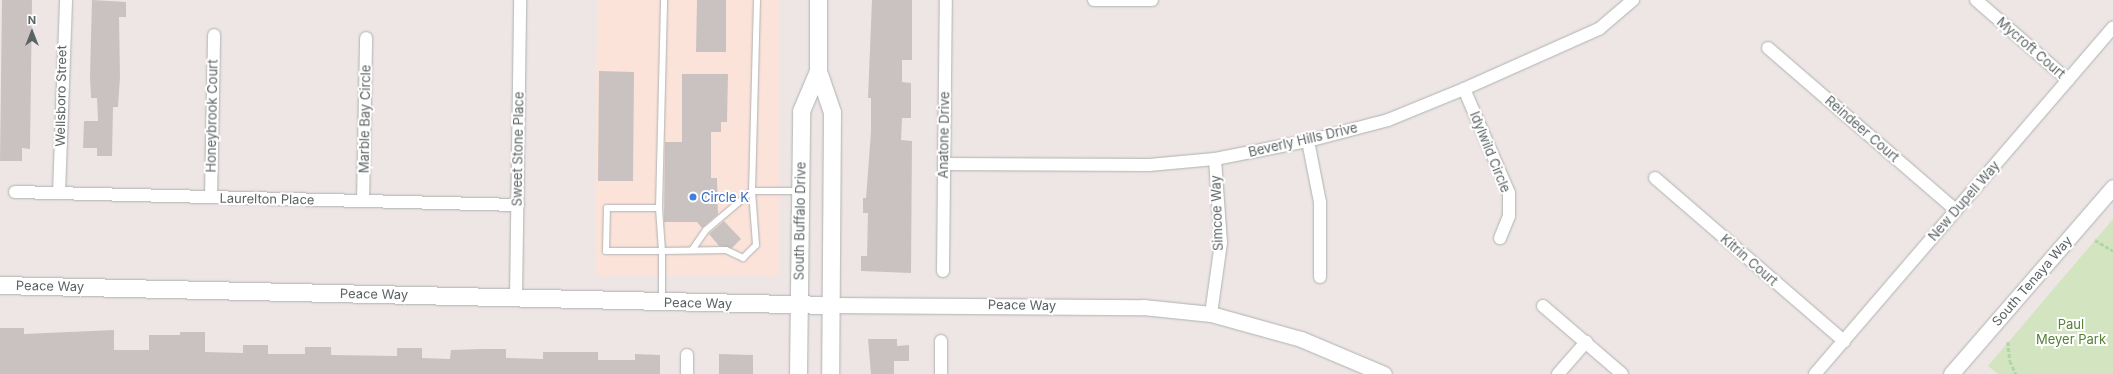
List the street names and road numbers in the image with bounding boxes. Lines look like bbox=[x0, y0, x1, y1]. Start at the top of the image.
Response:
street label: Mycroft Court bbox=[1994, 14, 2068, 82]
street label: Wellsboro Street bbox=[52, 45, 70, 147]
street label: Honeybrook Court bbox=[203, 59, 221, 173]
street label: Marble Bay Circle bbox=[356, 65, 374, 173]
street label: Sweet Stone Place bbox=[509, 91, 527, 207]
street label: Anatone Drive bbox=[935, 91, 953, 179]
street label: Reindeer Court bbox=[1822, 93, 1902, 165]
street label: Idylwild Circle bbox=[1467, 109, 1513, 195]
street label: Beverly Hills Drive bbox=[1247, 120, 1359, 160]
street label: New Dupell Way bbox=[1925, 158, 2003, 244]
street label: South Buffalo Drive bbox=[791, 162, 809, 280]
street label: Simcoe Way bbox=[1208, 175, 1226, 251]
street label: Laurelton Place bbox=[219, 190, 315, 208]
street label: Kitrin Court bbox=[1717, 231, 1781, 289]
street label: South Tenaya Way bbox=[1989, 233, 2075, 329]
street label: Peace Way bbox=[16, 278, 84, 294]
street label: Peace Way bbox=[340, 286, 408, 302]
street label: Peace Way bbox=[664, 295, 732, 311]
street label: Peace Way bbox=[988, 297, 1056, 313]

